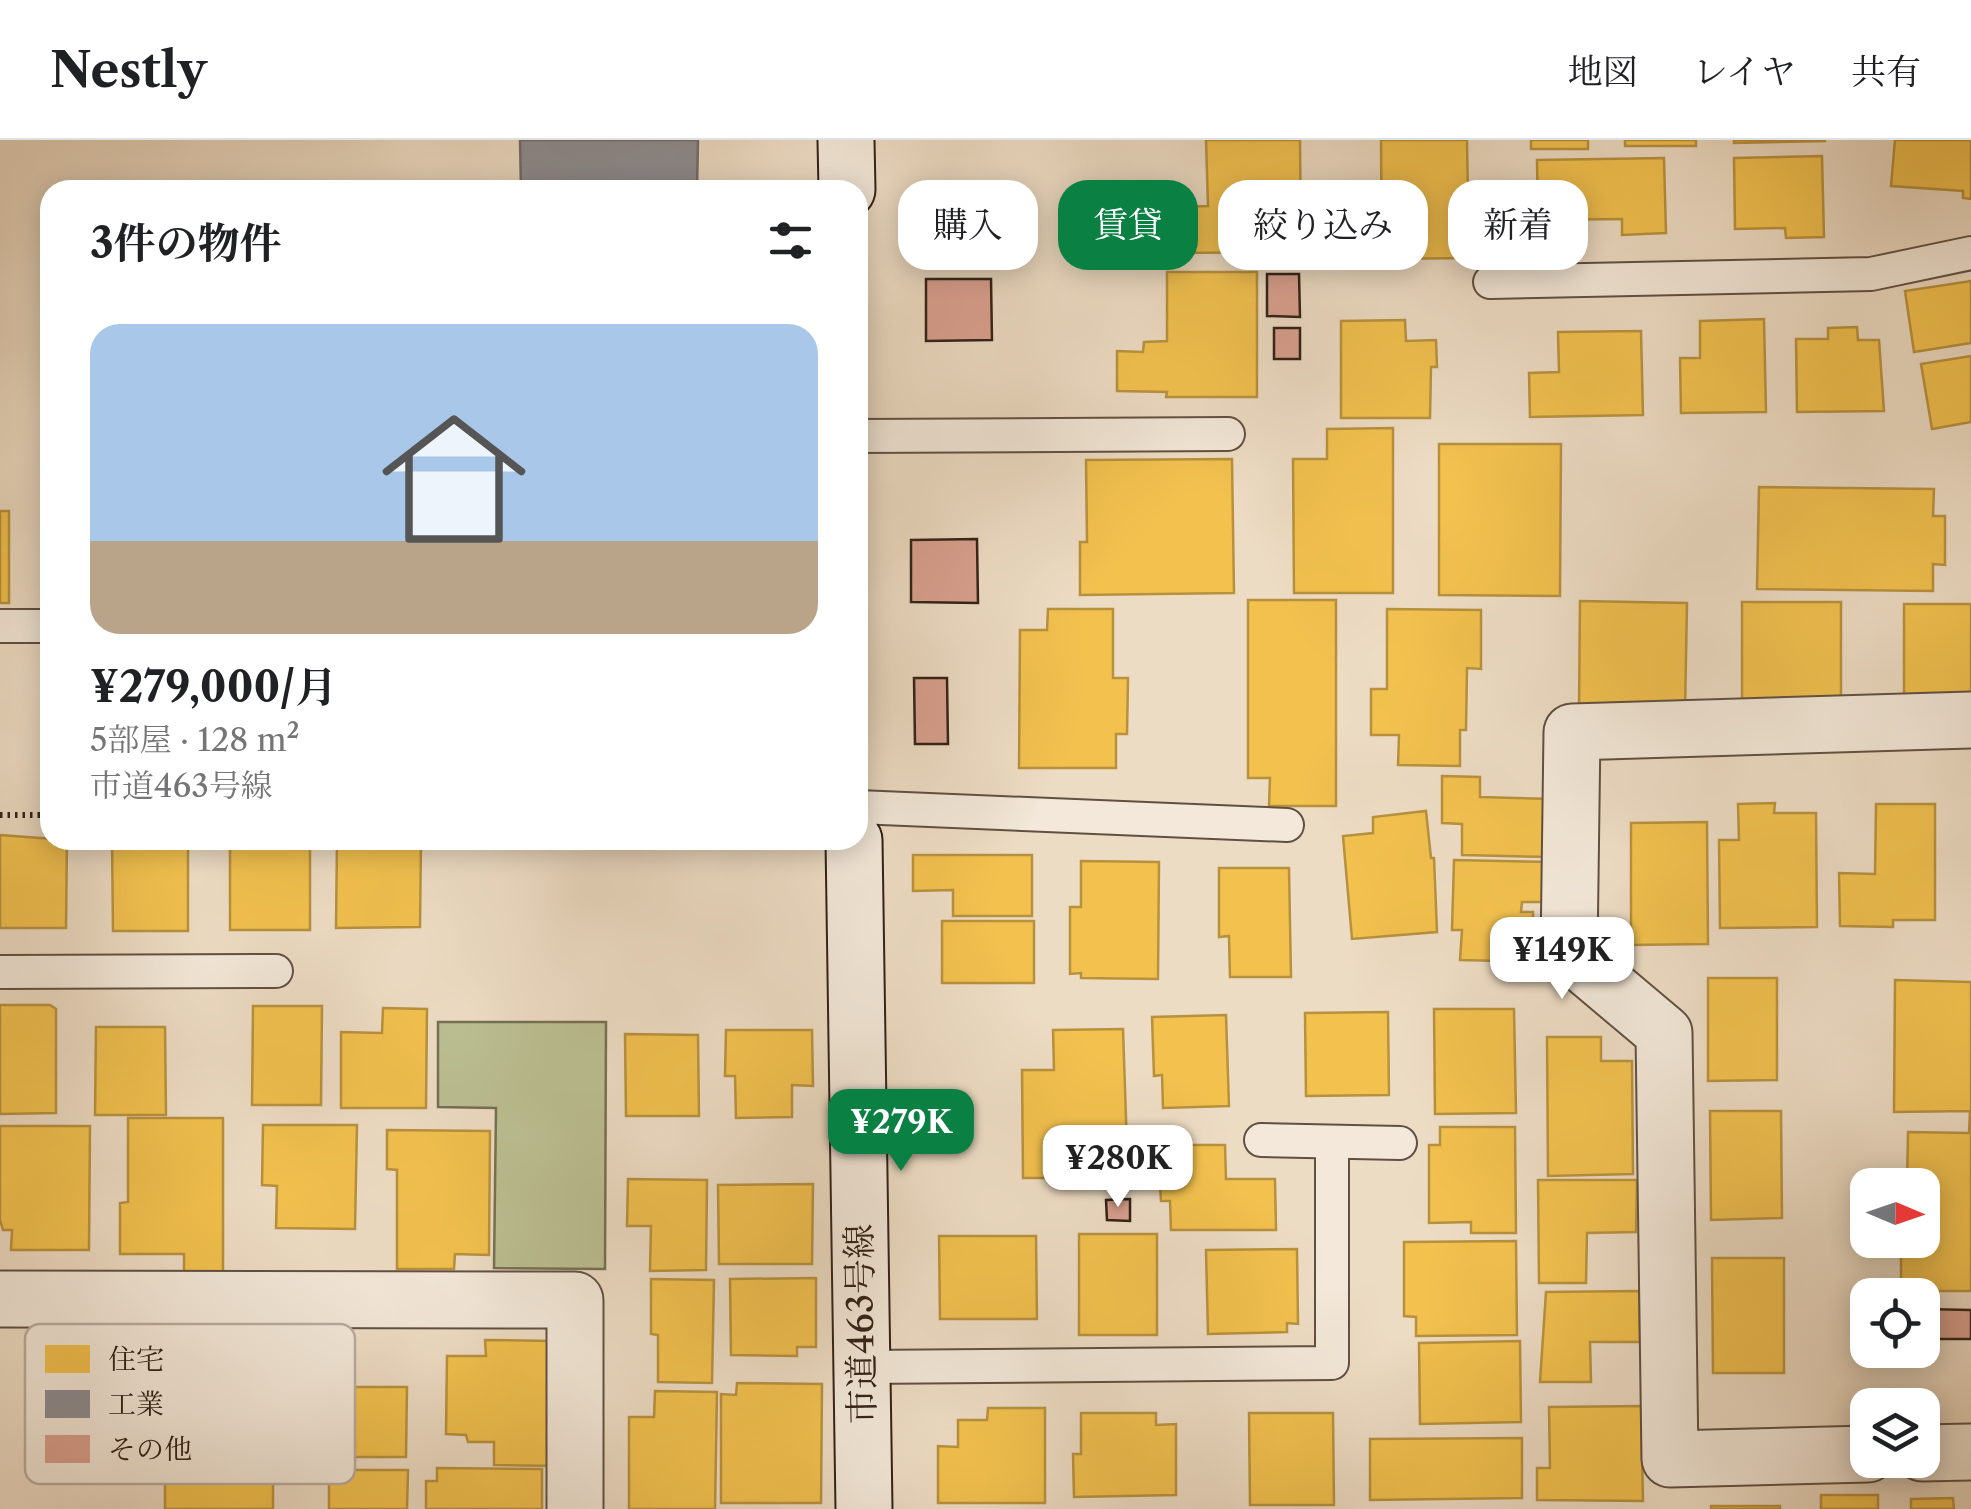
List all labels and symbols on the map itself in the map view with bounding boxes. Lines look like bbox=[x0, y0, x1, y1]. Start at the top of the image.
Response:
pin: ¥149K bbox=[1492, 917, 1632, 1002]
pin: ¥279K bbox=[831, 1089, 971, 1174]
pin: ¥280K bbox=[1048, 1125, 1188, 1210]
north arrow bbox=[1850, 1168, 1940, 1258]
street label: 市道463号線 bbox=[837, 1224, 884, 1424]
legend bbox=[25, 1324, 355, 1484]
text: 住宅 bbox=[108, 1342, 164, 1376]
text: 工業 bbox=[108, 1387, 164, 1421]
text: その他 bbox=[108, 1432, 192, 1466]

